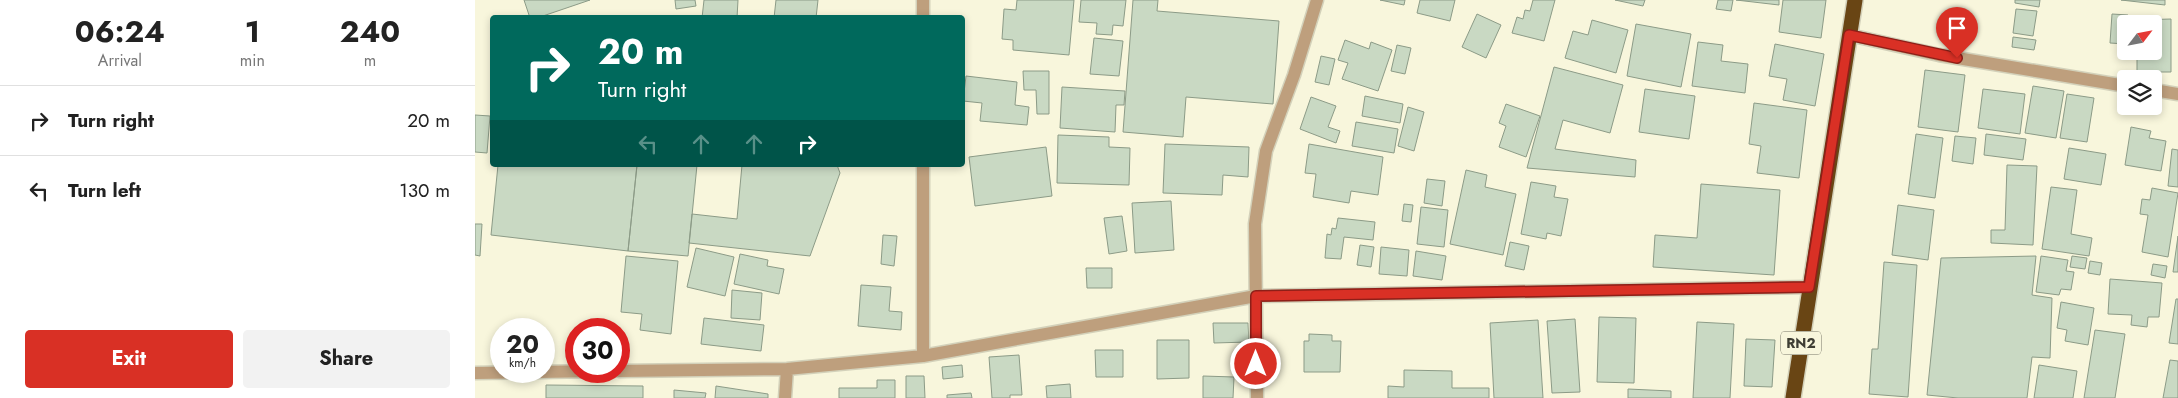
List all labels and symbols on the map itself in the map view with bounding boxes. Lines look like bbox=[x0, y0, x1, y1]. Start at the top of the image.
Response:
pin bbox=[1936, 7, 1978, 58]
north arrow bbox=[2117, 15, 2163, 60]
speed limit sign: 30 bbox=[565, 318, 630, 383]
road number: RN2 bbox=[1781, 332, 1821, 354]
position arrow bbox=[1229, 337, 1281, 389]

